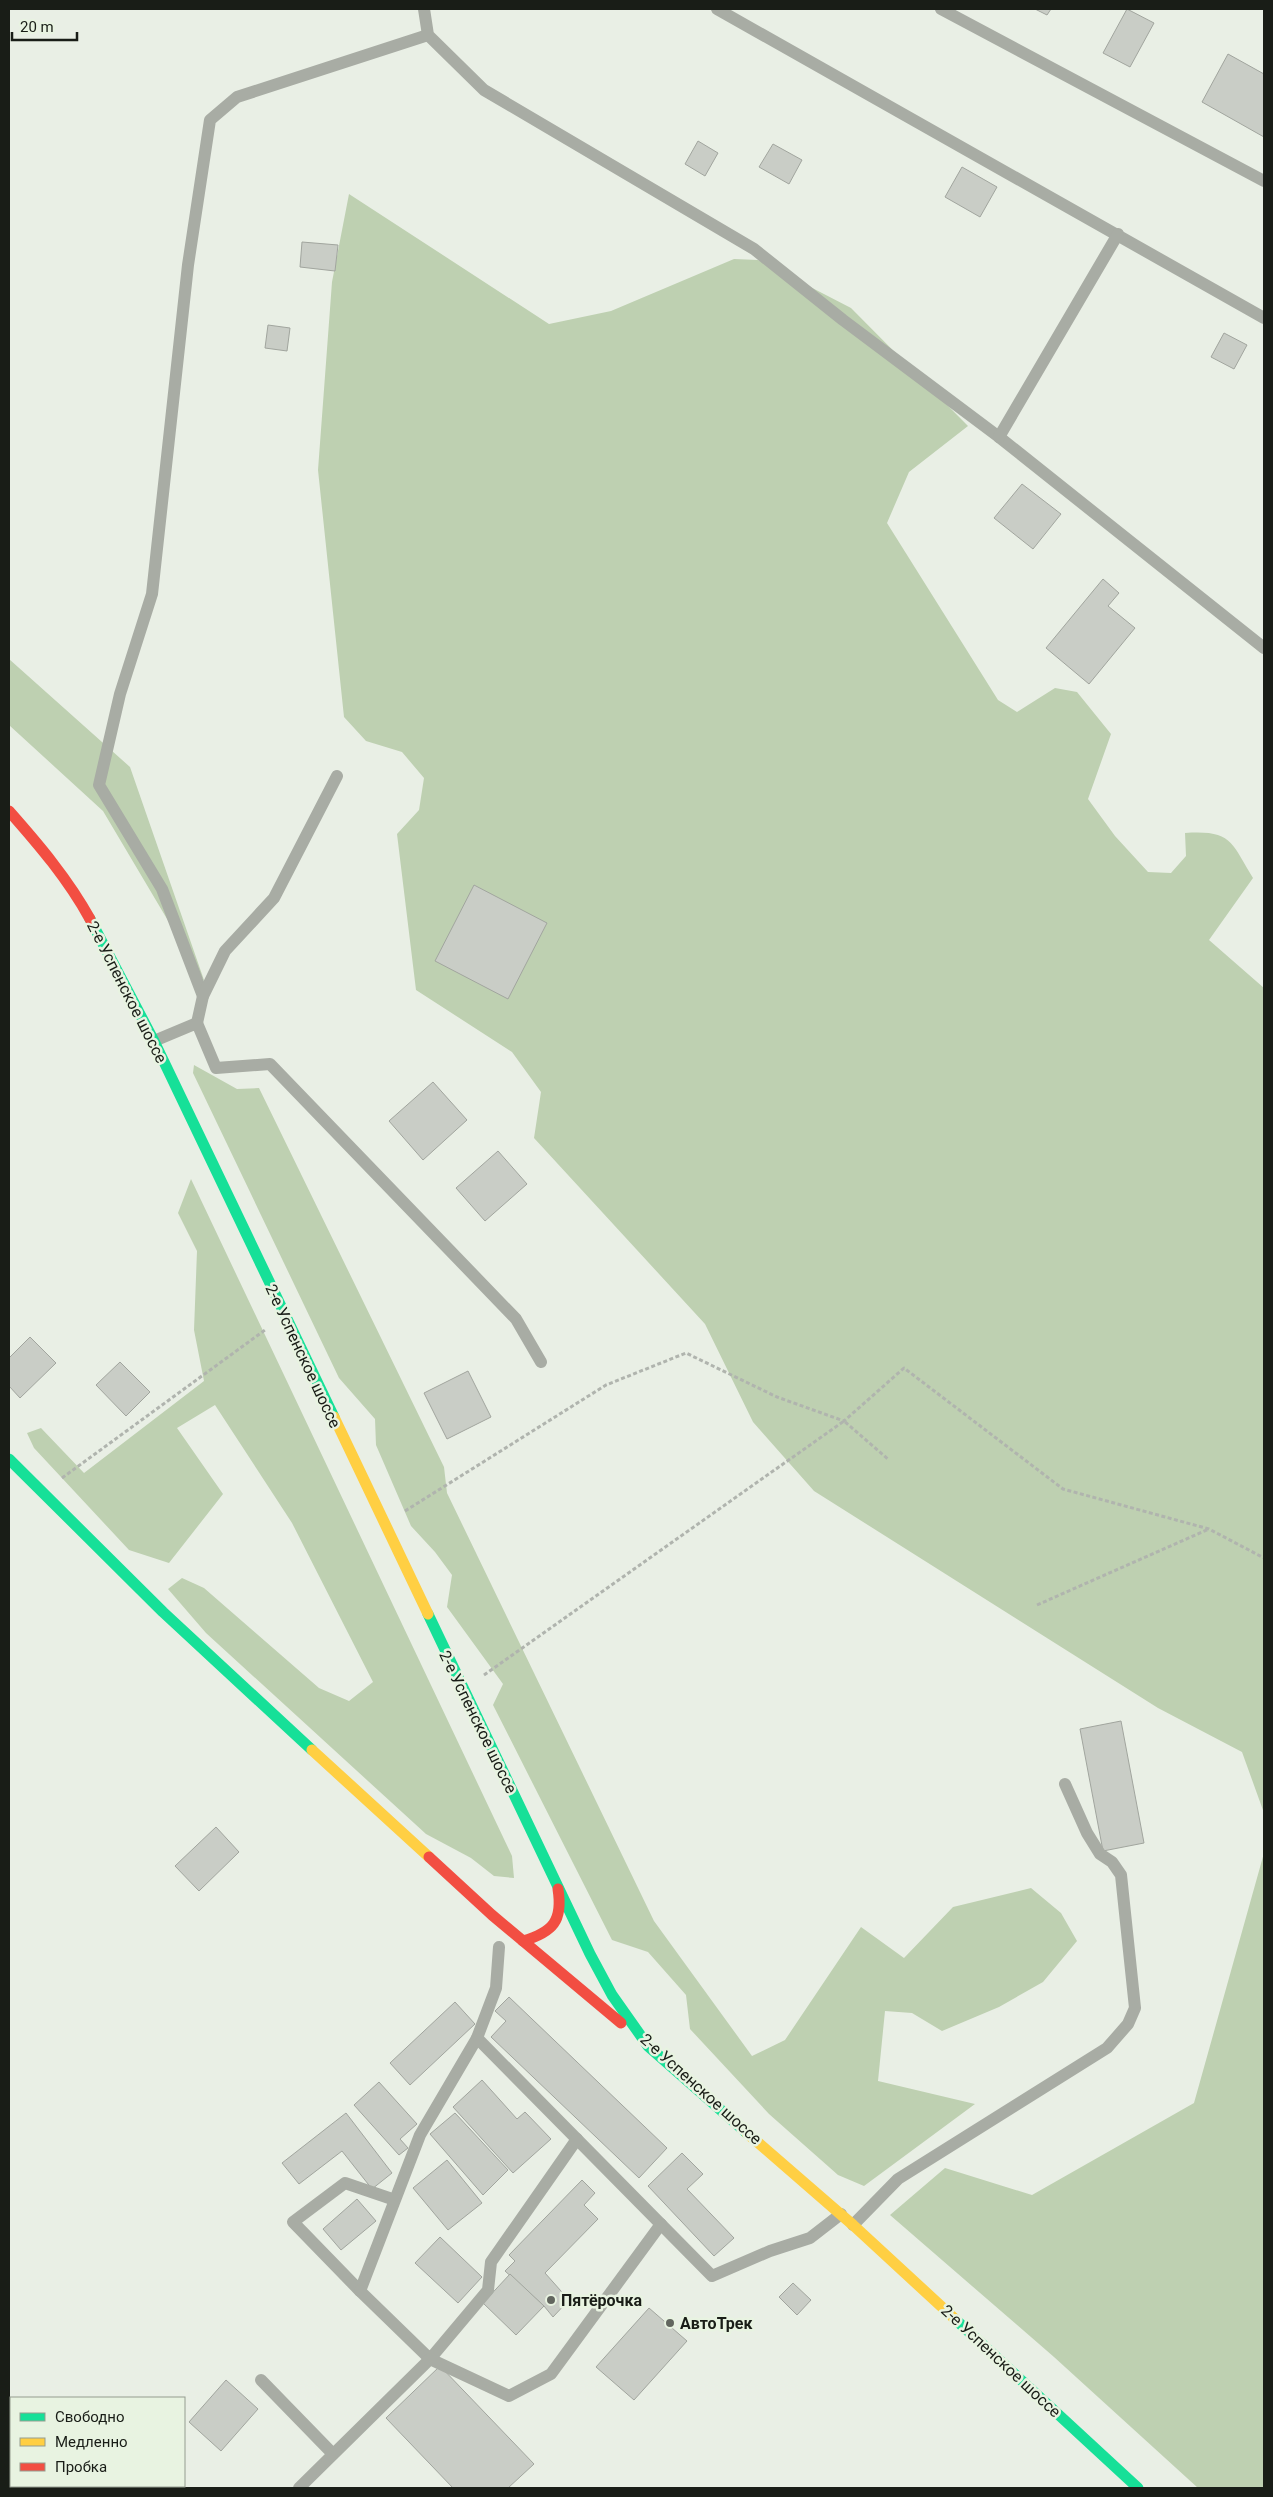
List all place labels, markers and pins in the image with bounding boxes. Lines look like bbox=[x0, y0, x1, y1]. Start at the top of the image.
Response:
place label: Пятёрочка bbox=[561, 2291, 642, 2310]
marker: Пятёрочка bbox=[545, 2294, 557, 2306]
place label: АвтоТрек bbox=[680, 2314, 753, 2333]
marker: АвтоТрек bbox=[664, 2317, 676, 2329]

